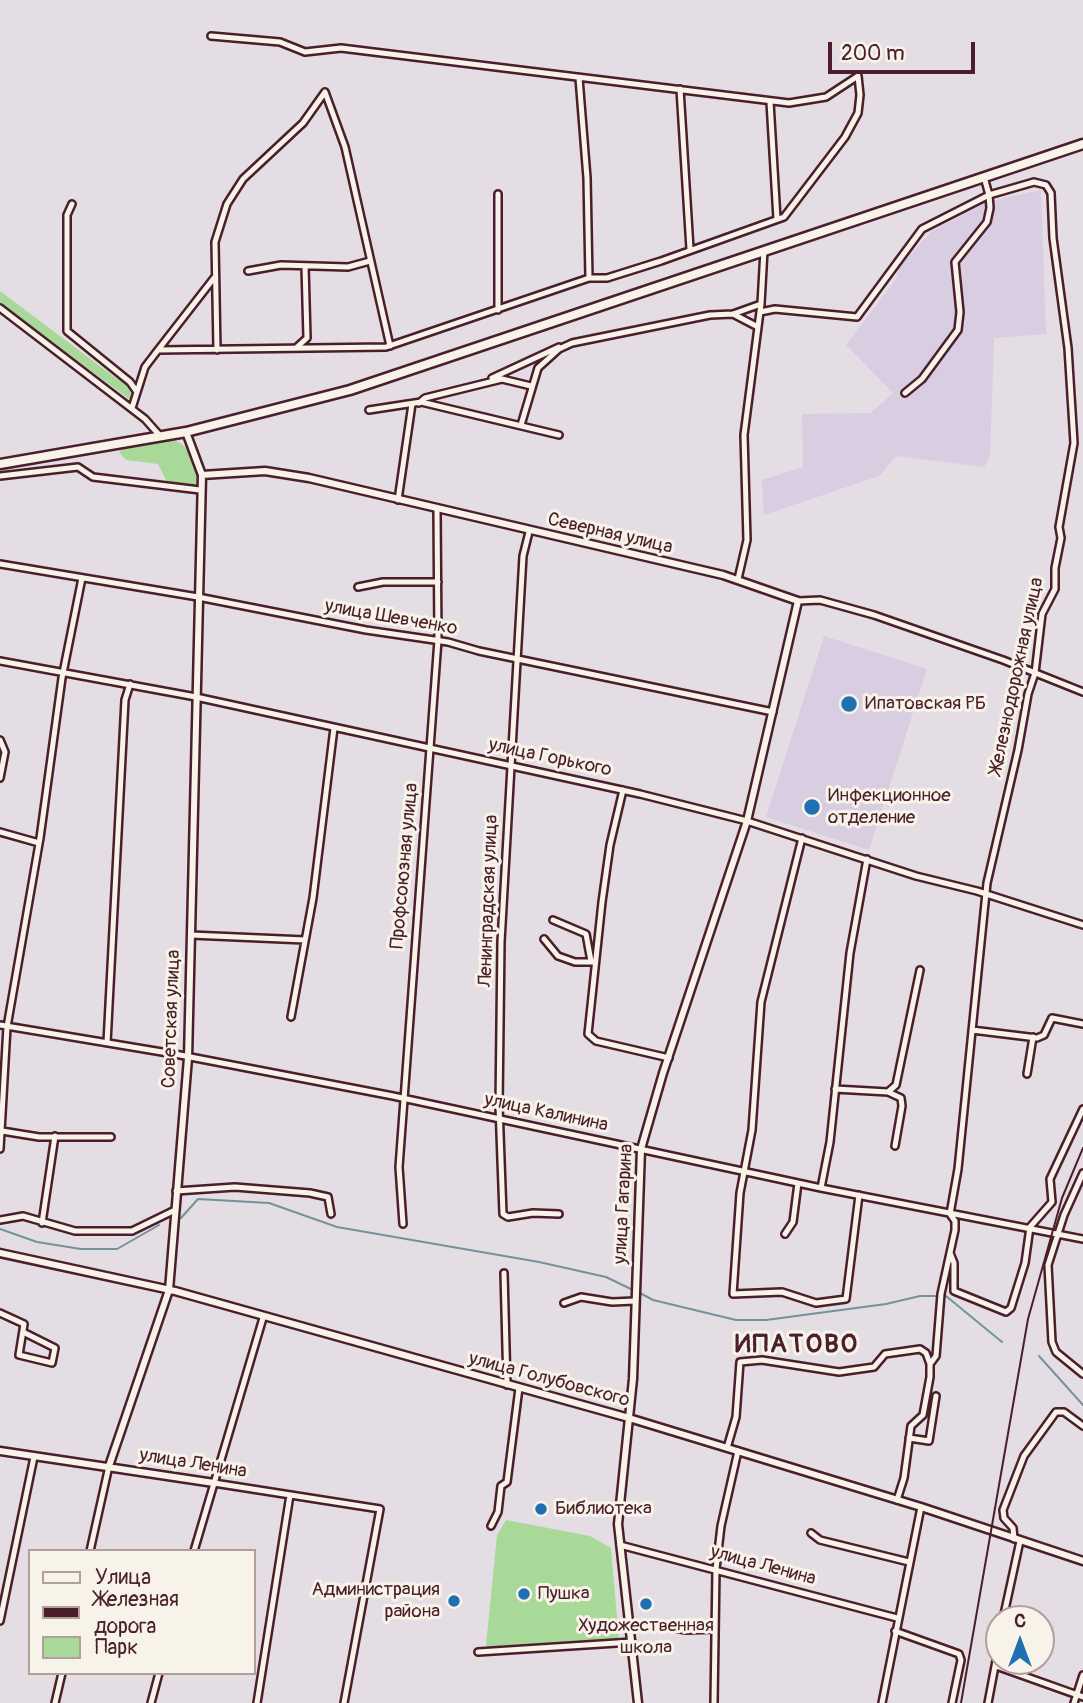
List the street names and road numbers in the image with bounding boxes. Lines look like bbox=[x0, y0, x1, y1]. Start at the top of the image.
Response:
street label: Северная улица bbox=[545, 509, 675, 559]
street label: Железнодорожная улица bbox=[985, 576, 1049, 776]
street label: улица Шевченко bbox=[323, 595, 459, 641]
street label: улица Горького bbox=[486, 734, 614, 782]
street label: Профсоюзная улица bbox=[386, 782, 424, 950]
street label: Ленинградская улица bbox=[475, 814, 503, 988]
street label: Советская улица bbox=[158, 949, 186, 1089]
street label: улица Калинина bbox=[482, 1089, 610, 1137]
street label: улица Гагарина bbox=[609, 1143, 639, 1265]
street label: улица Голубовского bbox=[466, 1348, 632, 1412]
street label: улица Ленина bbox=[138, 1444, 248, 1484]
street label: улица Ленина bbox=[708, 1541, 818, 1591]

